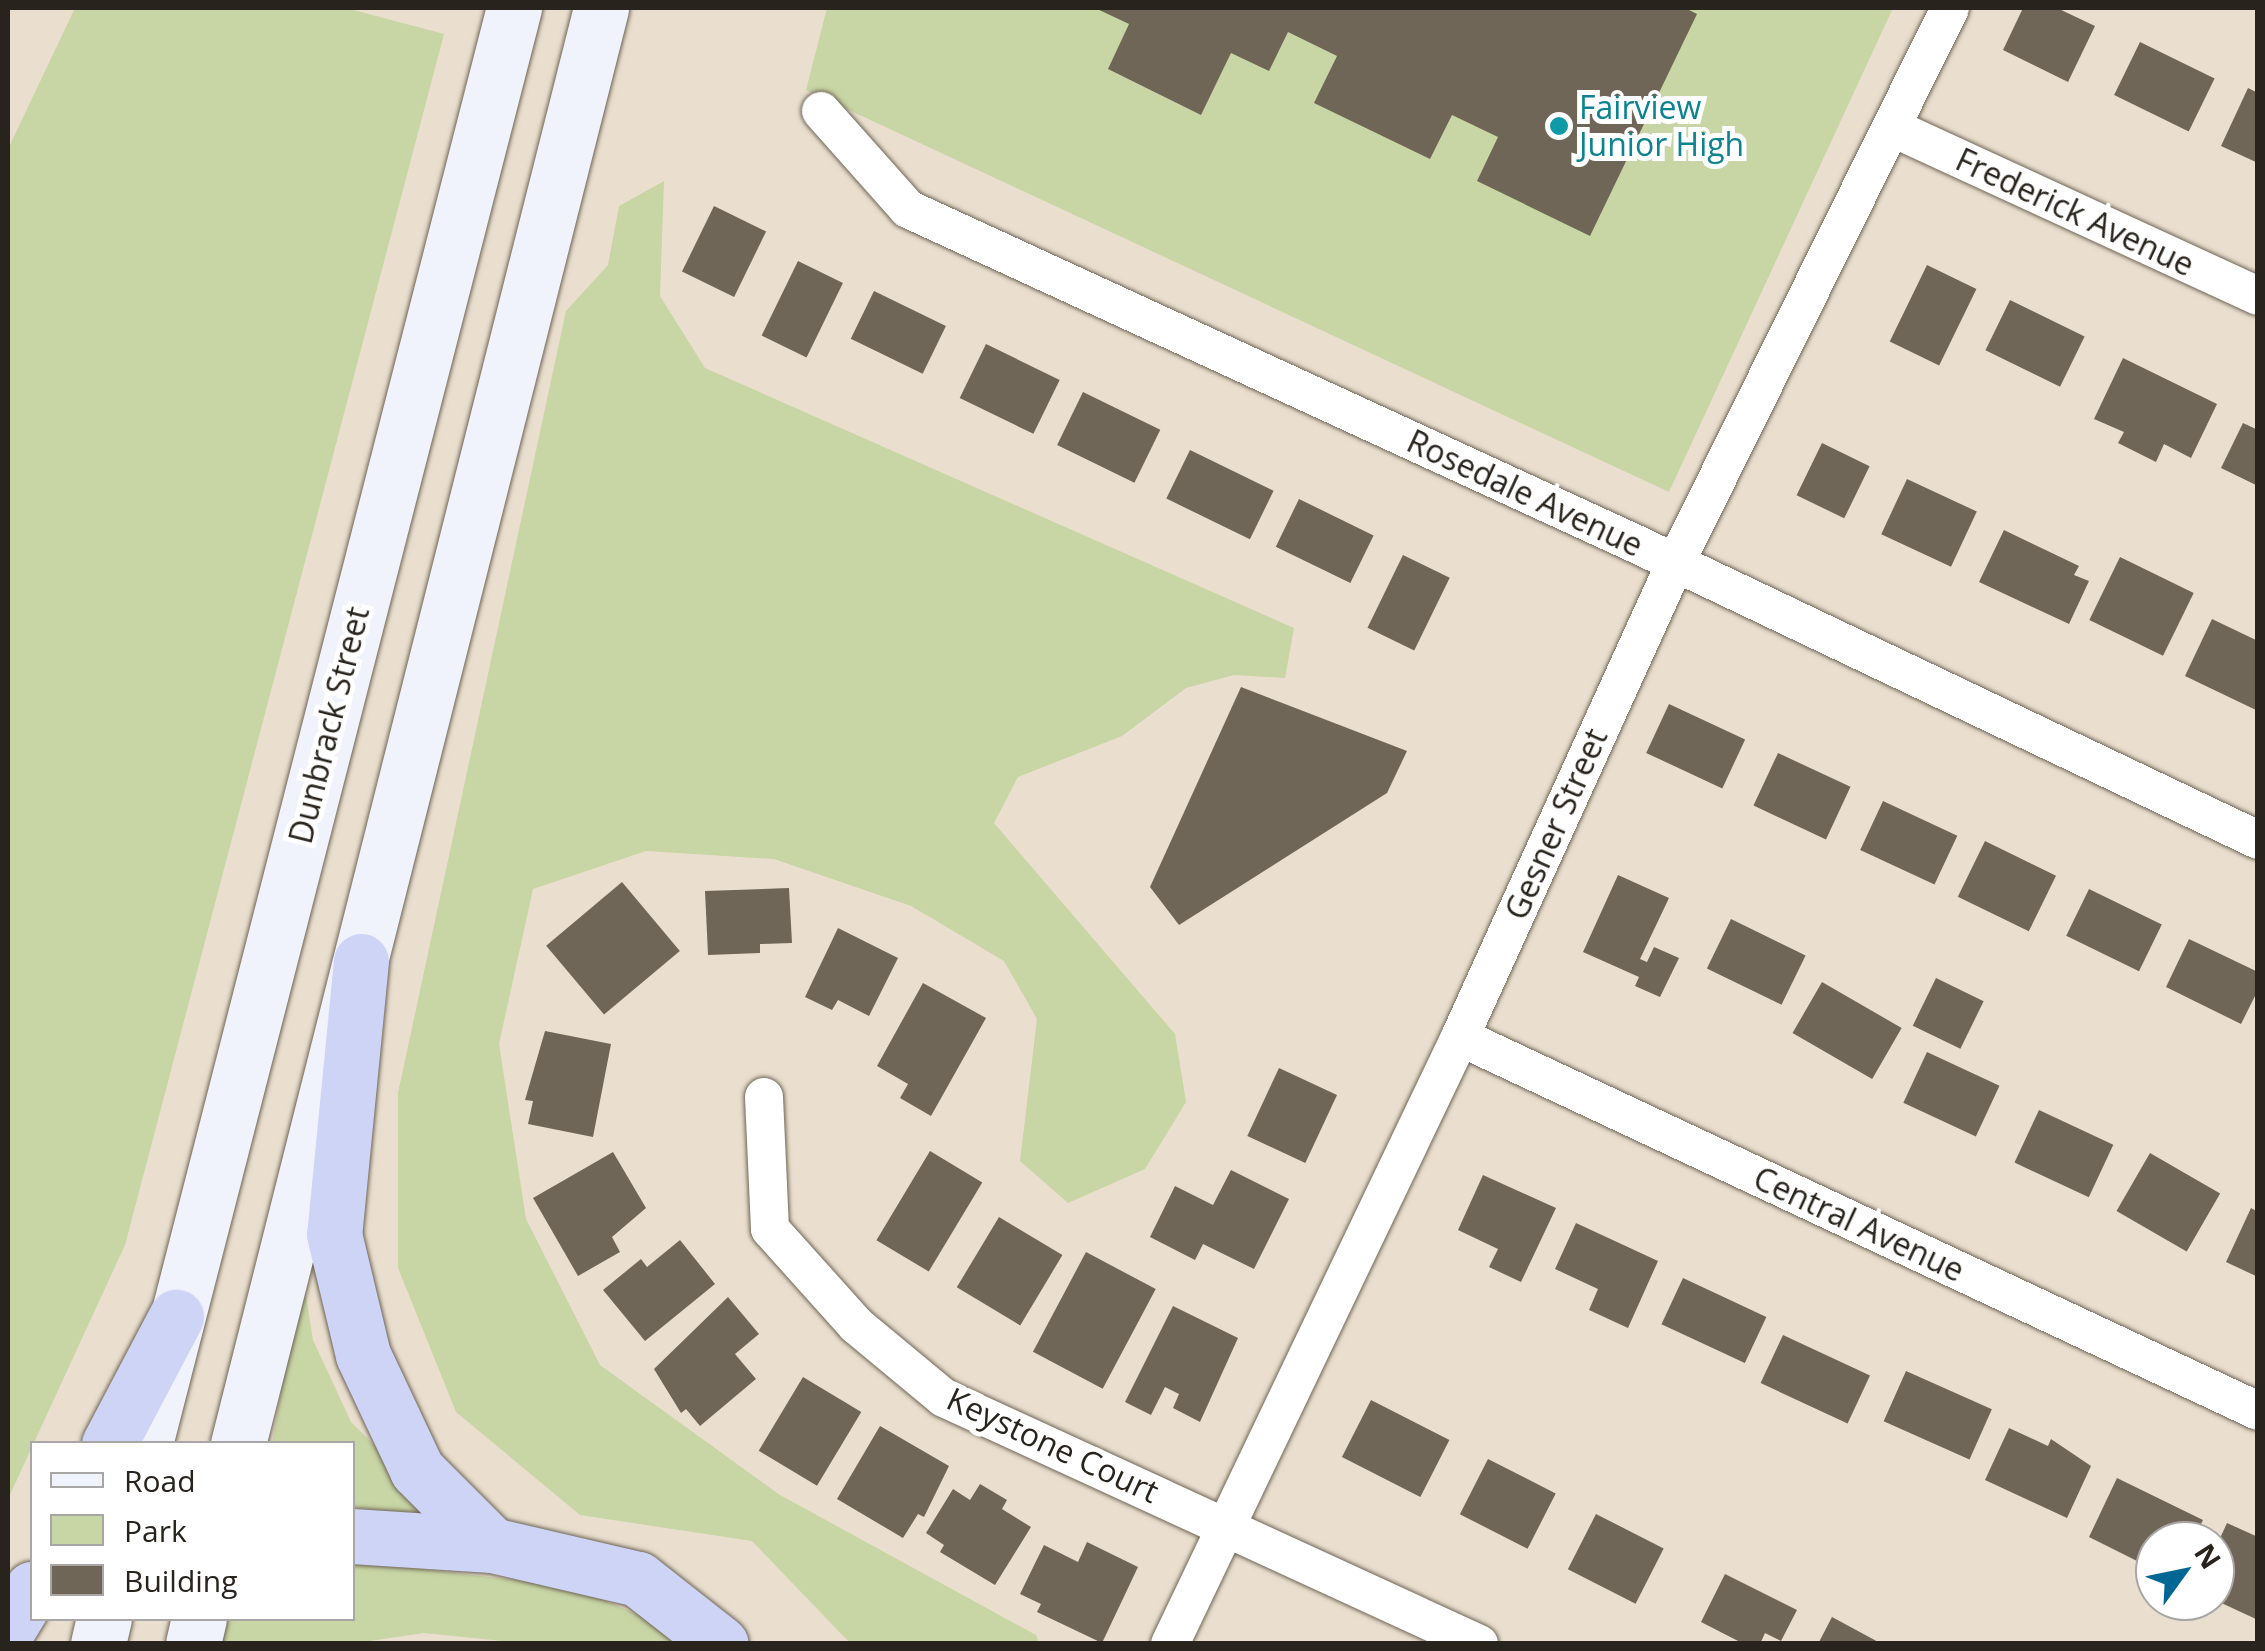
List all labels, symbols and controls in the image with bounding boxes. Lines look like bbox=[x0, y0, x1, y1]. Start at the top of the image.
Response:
place label: Fairview Junior High bbox=[1579, 89, 1744, 164]
marker: Fairview Junior High bbox=[1548, 115, 1570, 137]
street label: Frederick Avenue bbox=[1950, 140, 2200, 284]
street label: Rosedale Avenue bbox=[1401, 422, 1649, 564]
street label: Dunbrack Street bbox=[281, 603, 377, 847]
street label: Gesner Street bbox=[1497, 723, 1615, 925]
street label: Central Avenue bbox=[1748, 1158, 1970, 1290]
street label: Keystone Court bbox=[941, 1379, 1165, 1511]
legend bbox=[30, 1441, 355, 1621]
text: Road bbox=[124, 1460, 196, 1501]
text: Park bbox=[124, 1510, 187, 1551]
north arrow bbox=[2135, 1521, 2235, 1621]
text: N bbox=[2186, 1536, 2231, 1576]
text: Building bbox=[124, 1560, 238, 1601]

